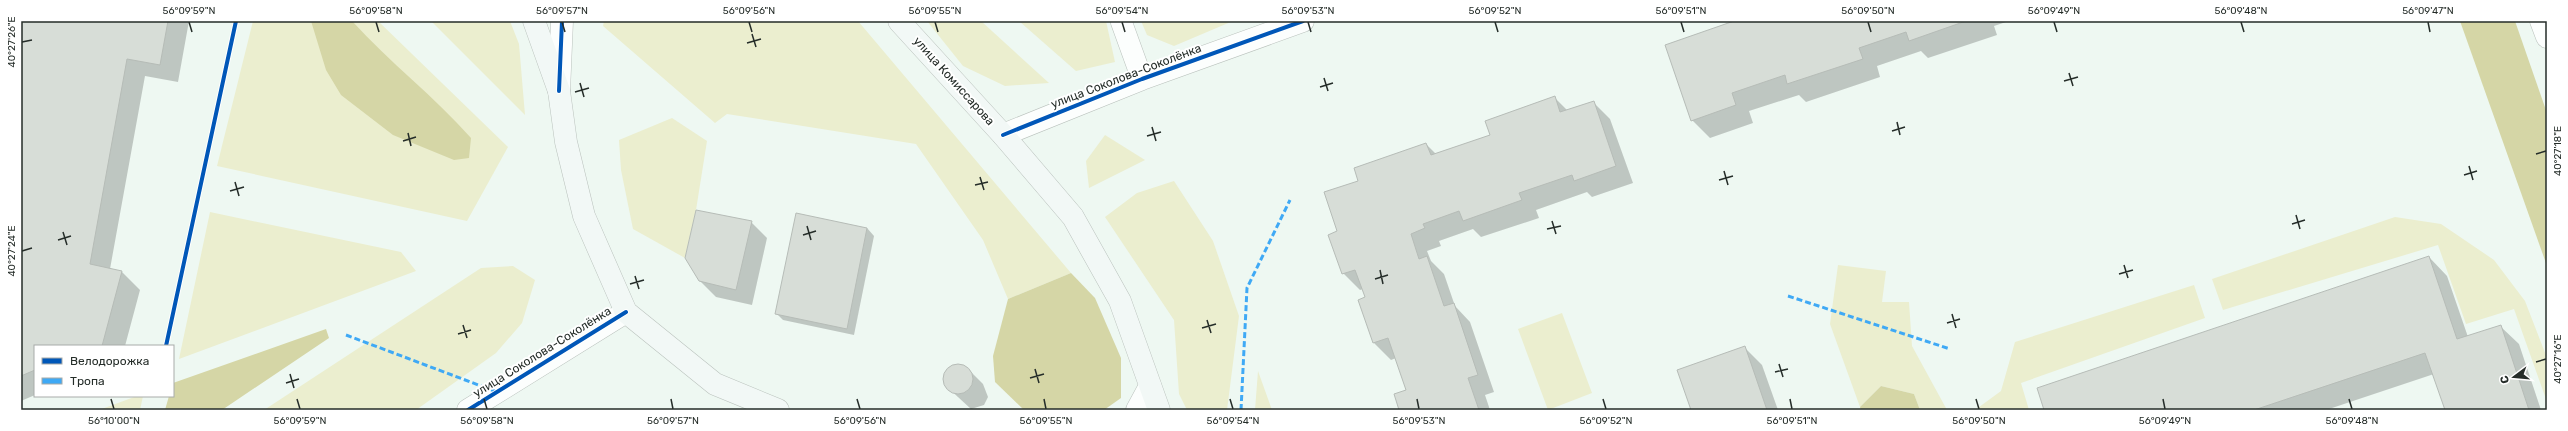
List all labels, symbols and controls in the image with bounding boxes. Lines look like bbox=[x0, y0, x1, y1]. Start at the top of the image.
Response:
text: 56°09'59"N bbox=[163, 5, 215, 17]
text: 56°09'58"N bbox=[349, 5, 403, 17]
text: 56°09'57"N bbox=[536, 5, 588, 17]
text: 56°09'56"N bbox=[723, 5, 775, 17]
text: 56°09'55"N bbox=[909, 5, 961, 17]
text: 56°09'54"N bbox=[1096, 5, 1149, 17]
text: 56°09'53"N bbox=[1282, 5, 1335, 17]
text: 56°09'52"N bbox=[1469, 5, 1521, 17]
text: 56°09'51"N bbox=[1655, 5, 1707, 17]
text: 56°09'50"N bbox=[1841, 5, 1895, 17]
text: 56°09'49"N bbox=[2028, 5, 2080, 17]
text: 56°09'48"N bbox=[2214, 5, 2268, 17]
text: 56°09'47"N bbox=[2402, 5, 2454, 17]
text: 40°27'26"E bbox=[6, 17, 18, 67]
street label: улица Комиссарова bbox=[911, 34, 997, 128]
street label: улица Соколова-Соколёнка bbox=[1049, 41, 1203, 111]
text: 40°27'18"E bbox=[2552, 126, 2564, 176]
text: 40°27'24"E bbox=[6, 225, 18, 277]
street label: улица Соколова-Соколёнка bbox=[470, 304, 614, 400]
text: 40°27'16"E bbox=[2552, 334, 2564, 384]
legend bbox=[34, 345, 174, 397]
text: Велодорожка bbox=[70, 354, 149, 368]
north arrow bbox=[2494, 357, 2534, 397]
text: Тропа bbox=[70, 374, 105, 388]
text: С bbox=[2497, 374, 2512, 385]
text: 56°10'00"N bbox=[88, 415, 140, 427]
text: 56°09'59"N bbox=[274, 415, 326, 427]
text: 56°09'58"N bbox=[460, 415, 514, 427]
text: 56°09'57"N bbox=[647, 415, 699, 427]
text: 56°09'56"N bbox=[834, 415, 886, 427]
text: 56°09'55"N bbox=[1020, 415, 1072, 427]
text: 56°09'54"N bbox=[1207, 415, 1260, 427]
text: 56°09'53"N bbox=[1393, 415, 1446, 427]
text: 56°09'52"N bbox=[1580, 415, 1632, 427]
text: 56°09'51"N bbox=[1766, 415, 1818, 427]
text: 56°09'50"N bbox=[1952, 415, 2006, 427]
text: 56°09'49"N bbox=[2139, 415, 2191, 427]
text: 56°09'48"N bbox=[2325, 415, 2379, 427]

